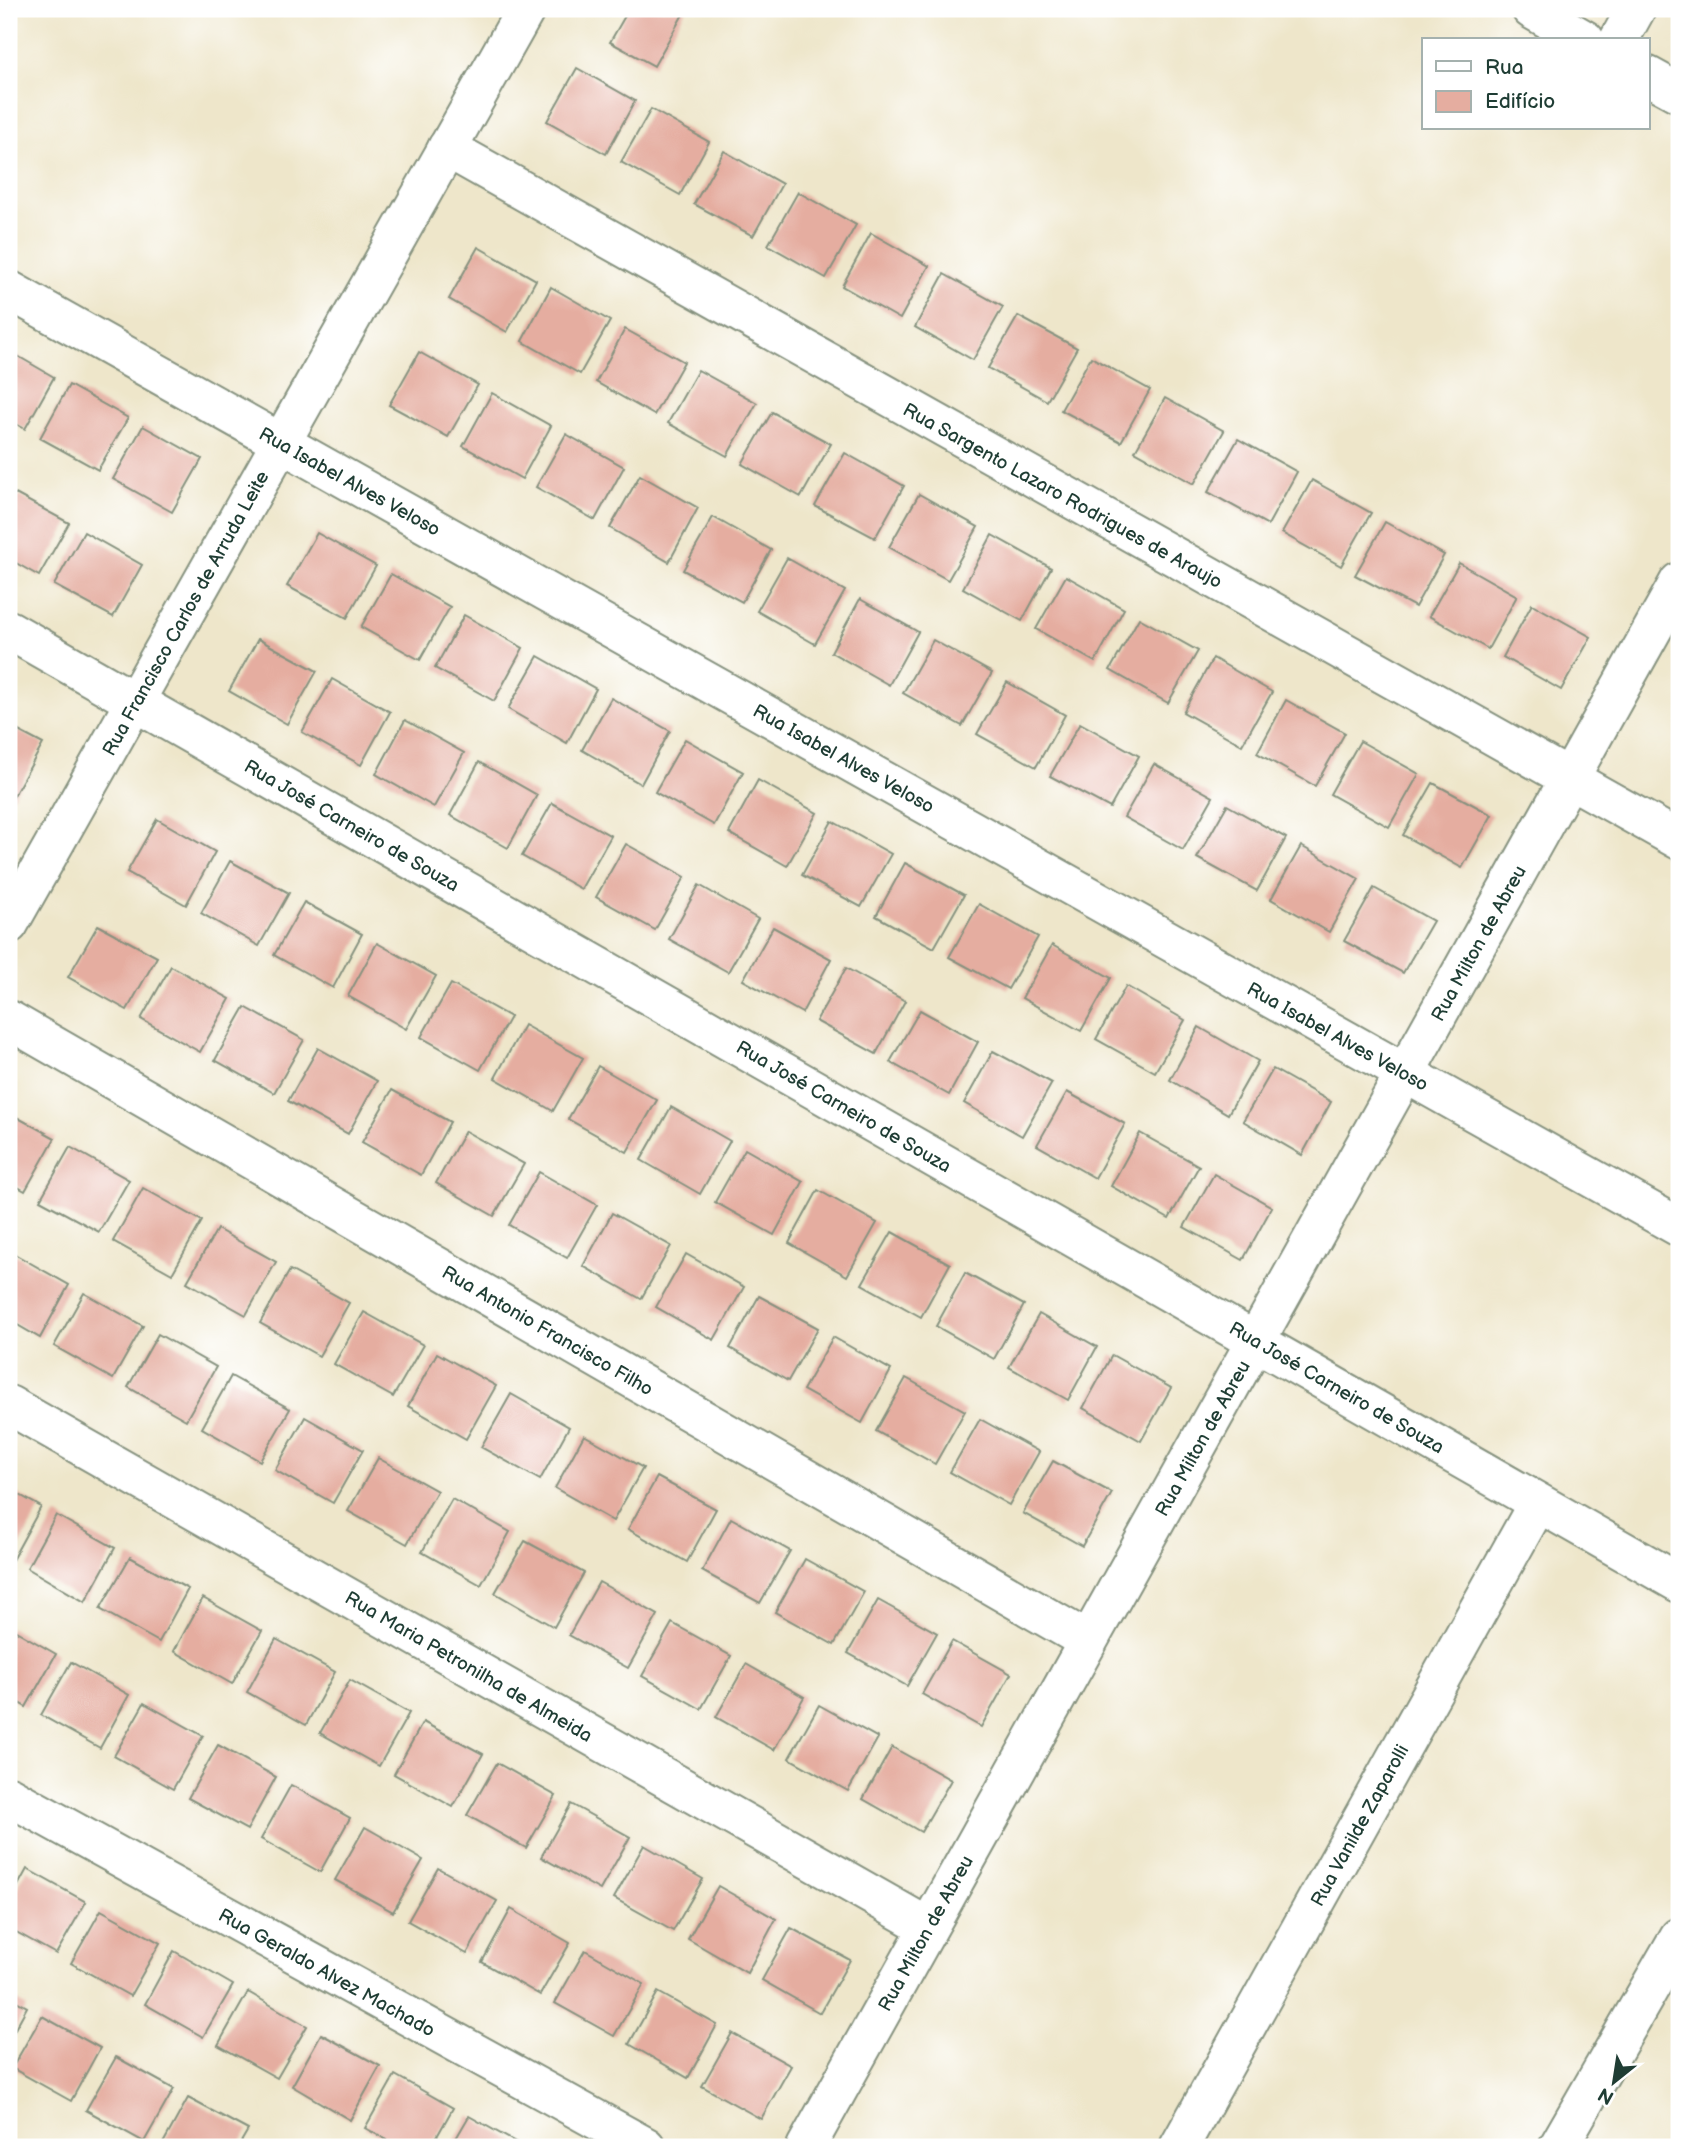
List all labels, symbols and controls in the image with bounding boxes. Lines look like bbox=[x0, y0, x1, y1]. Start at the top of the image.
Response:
legend bbox=[1422, 38, 1650, 130]
text: Rua bbox=[1485, 55, 1524, 80]
text: Edifício bbox=[1485, 89, 1555, 114]
street label: Rua Sargento Lazaro Rodrigues de Araujo bbox=[899, 399, 1226, 594]
street label: Rua Isabel Alves Veloso bbox=[254, 423, 444, 542]
street label: Rua Francisco Carlos de Arruda Leite bbox=[98, 467, 275, 760]
street label: Rua Isabel Alves Veloso bbox=[748, 700, 938, 819]
street label: Rua José Carneiro de Souza bbox=[240, 755, 463, 897]
street label: Rua Milton de Abreu bbox=[1427, 862, 1532, 1026]
street label: Rua Isabel Alves Veloso bbox=[1242, 978, 1432, 1097]
street label: Rua José Carneiro de Souza bbox=[732, 1036, 955, 1178]
street label: Rua Antonio Francisco Filho bbox=[438, 1261, 657, 1401]
street label: Rua José Carneiro de Souza bbox=[1225, 1317, 1448, 1459]
street label: Rua Milton de Abreu bbox=[1151, 1357, 1256, 1521]
street label: Rua Maria Petronilha de Almeida bbox=[340, 1587, 596, 1748]
street label: Rua Vanilde Zaparolli bbox=[1306, 1741, 1414, 1911]
street label: Rua Milton de Abreu bbox=[874, 1852, 979, 2016]
street label: Rua Geraldo Alvez Machado bbox=[214, 1904, 439, 2043]
north arrow bbox=[1580, 2048, 1650, 2118]
text: N bbox=[1594, 2082, 1618, 2109]

